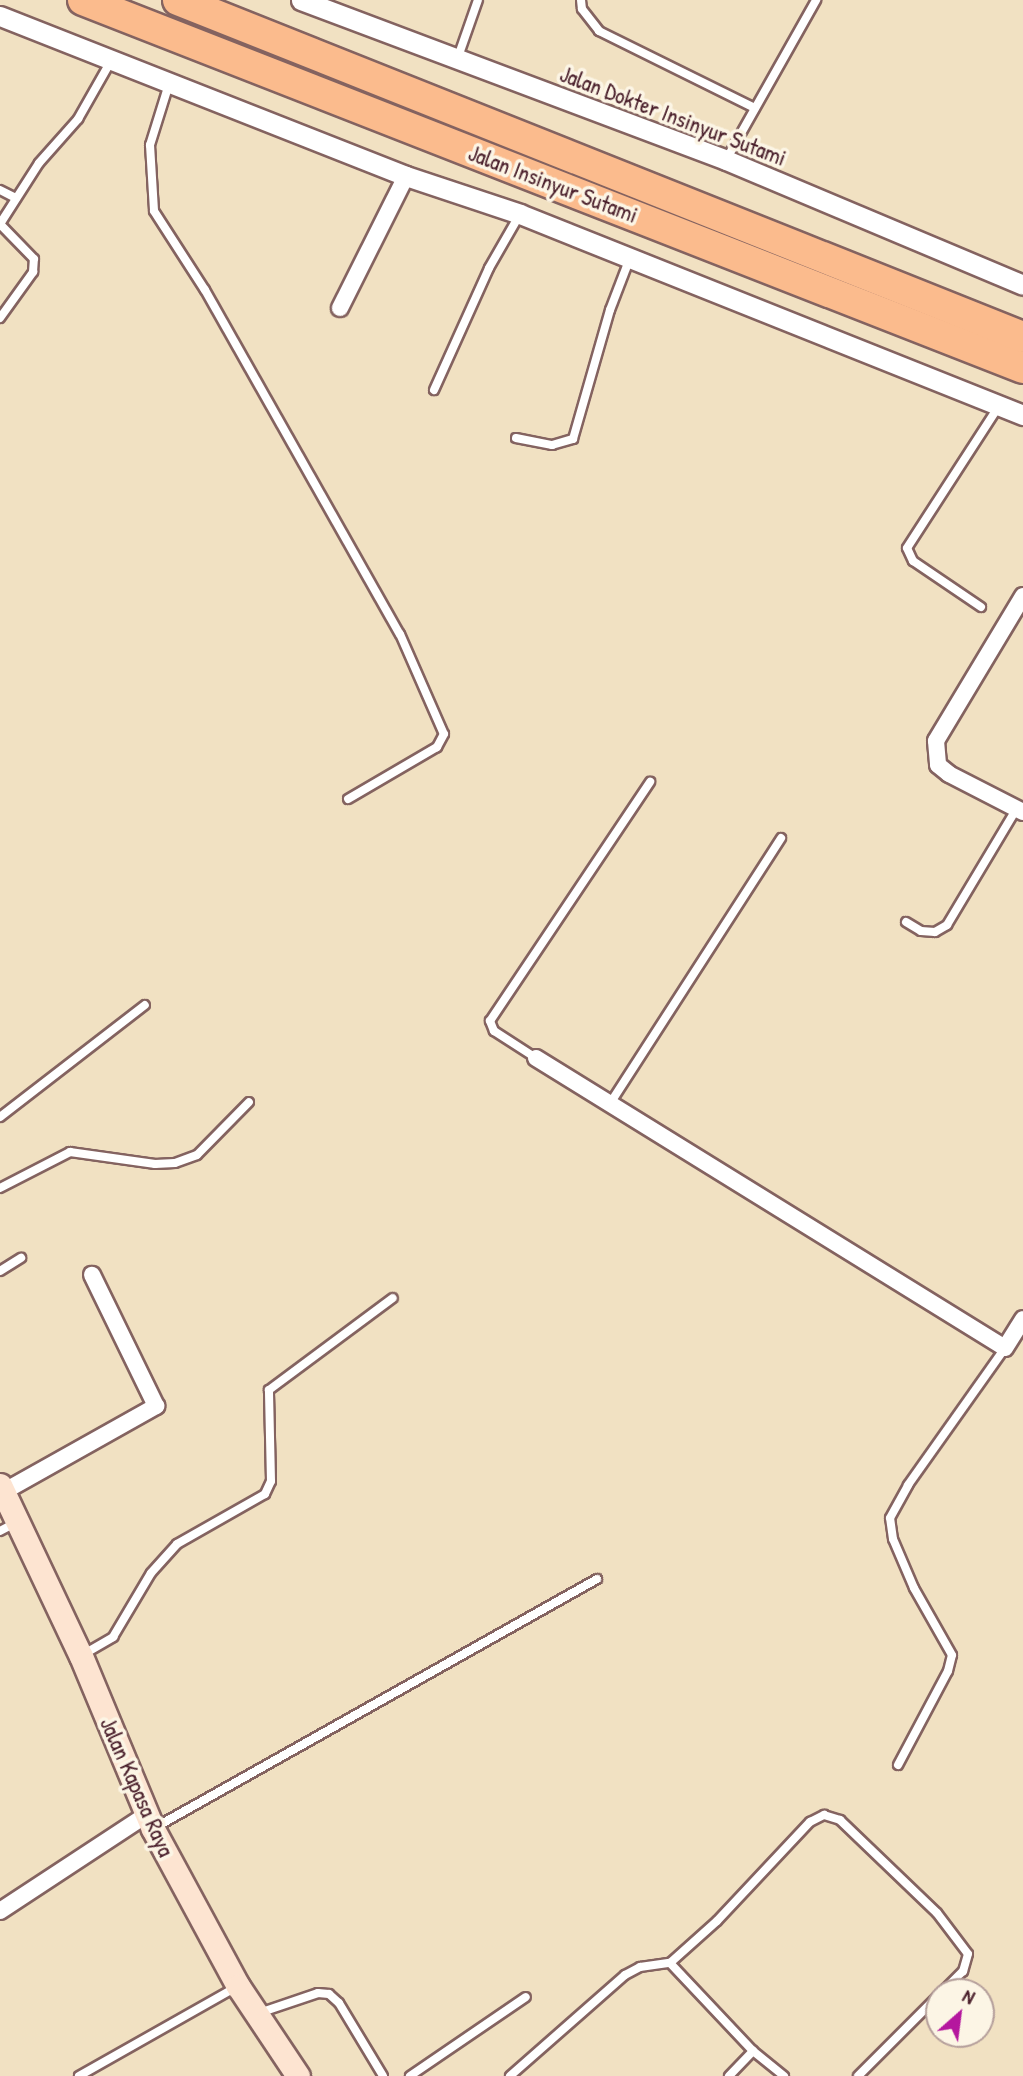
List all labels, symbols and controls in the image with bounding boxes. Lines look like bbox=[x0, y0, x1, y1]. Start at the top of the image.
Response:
street label: Jalan Dokter Insinyur Sutami bbox=[556, 60, 790, 172]
street label: Jalan Insinyur Sutami bbox=[464, 139, 642, 229]
street label: Jalan Kapasa Raya bbox=[94, 1713, 180, 1861]
north arrow bbox=[925, 1978, 995, 2048]
text: N bbox=[958, 1982, 979, 2010]

